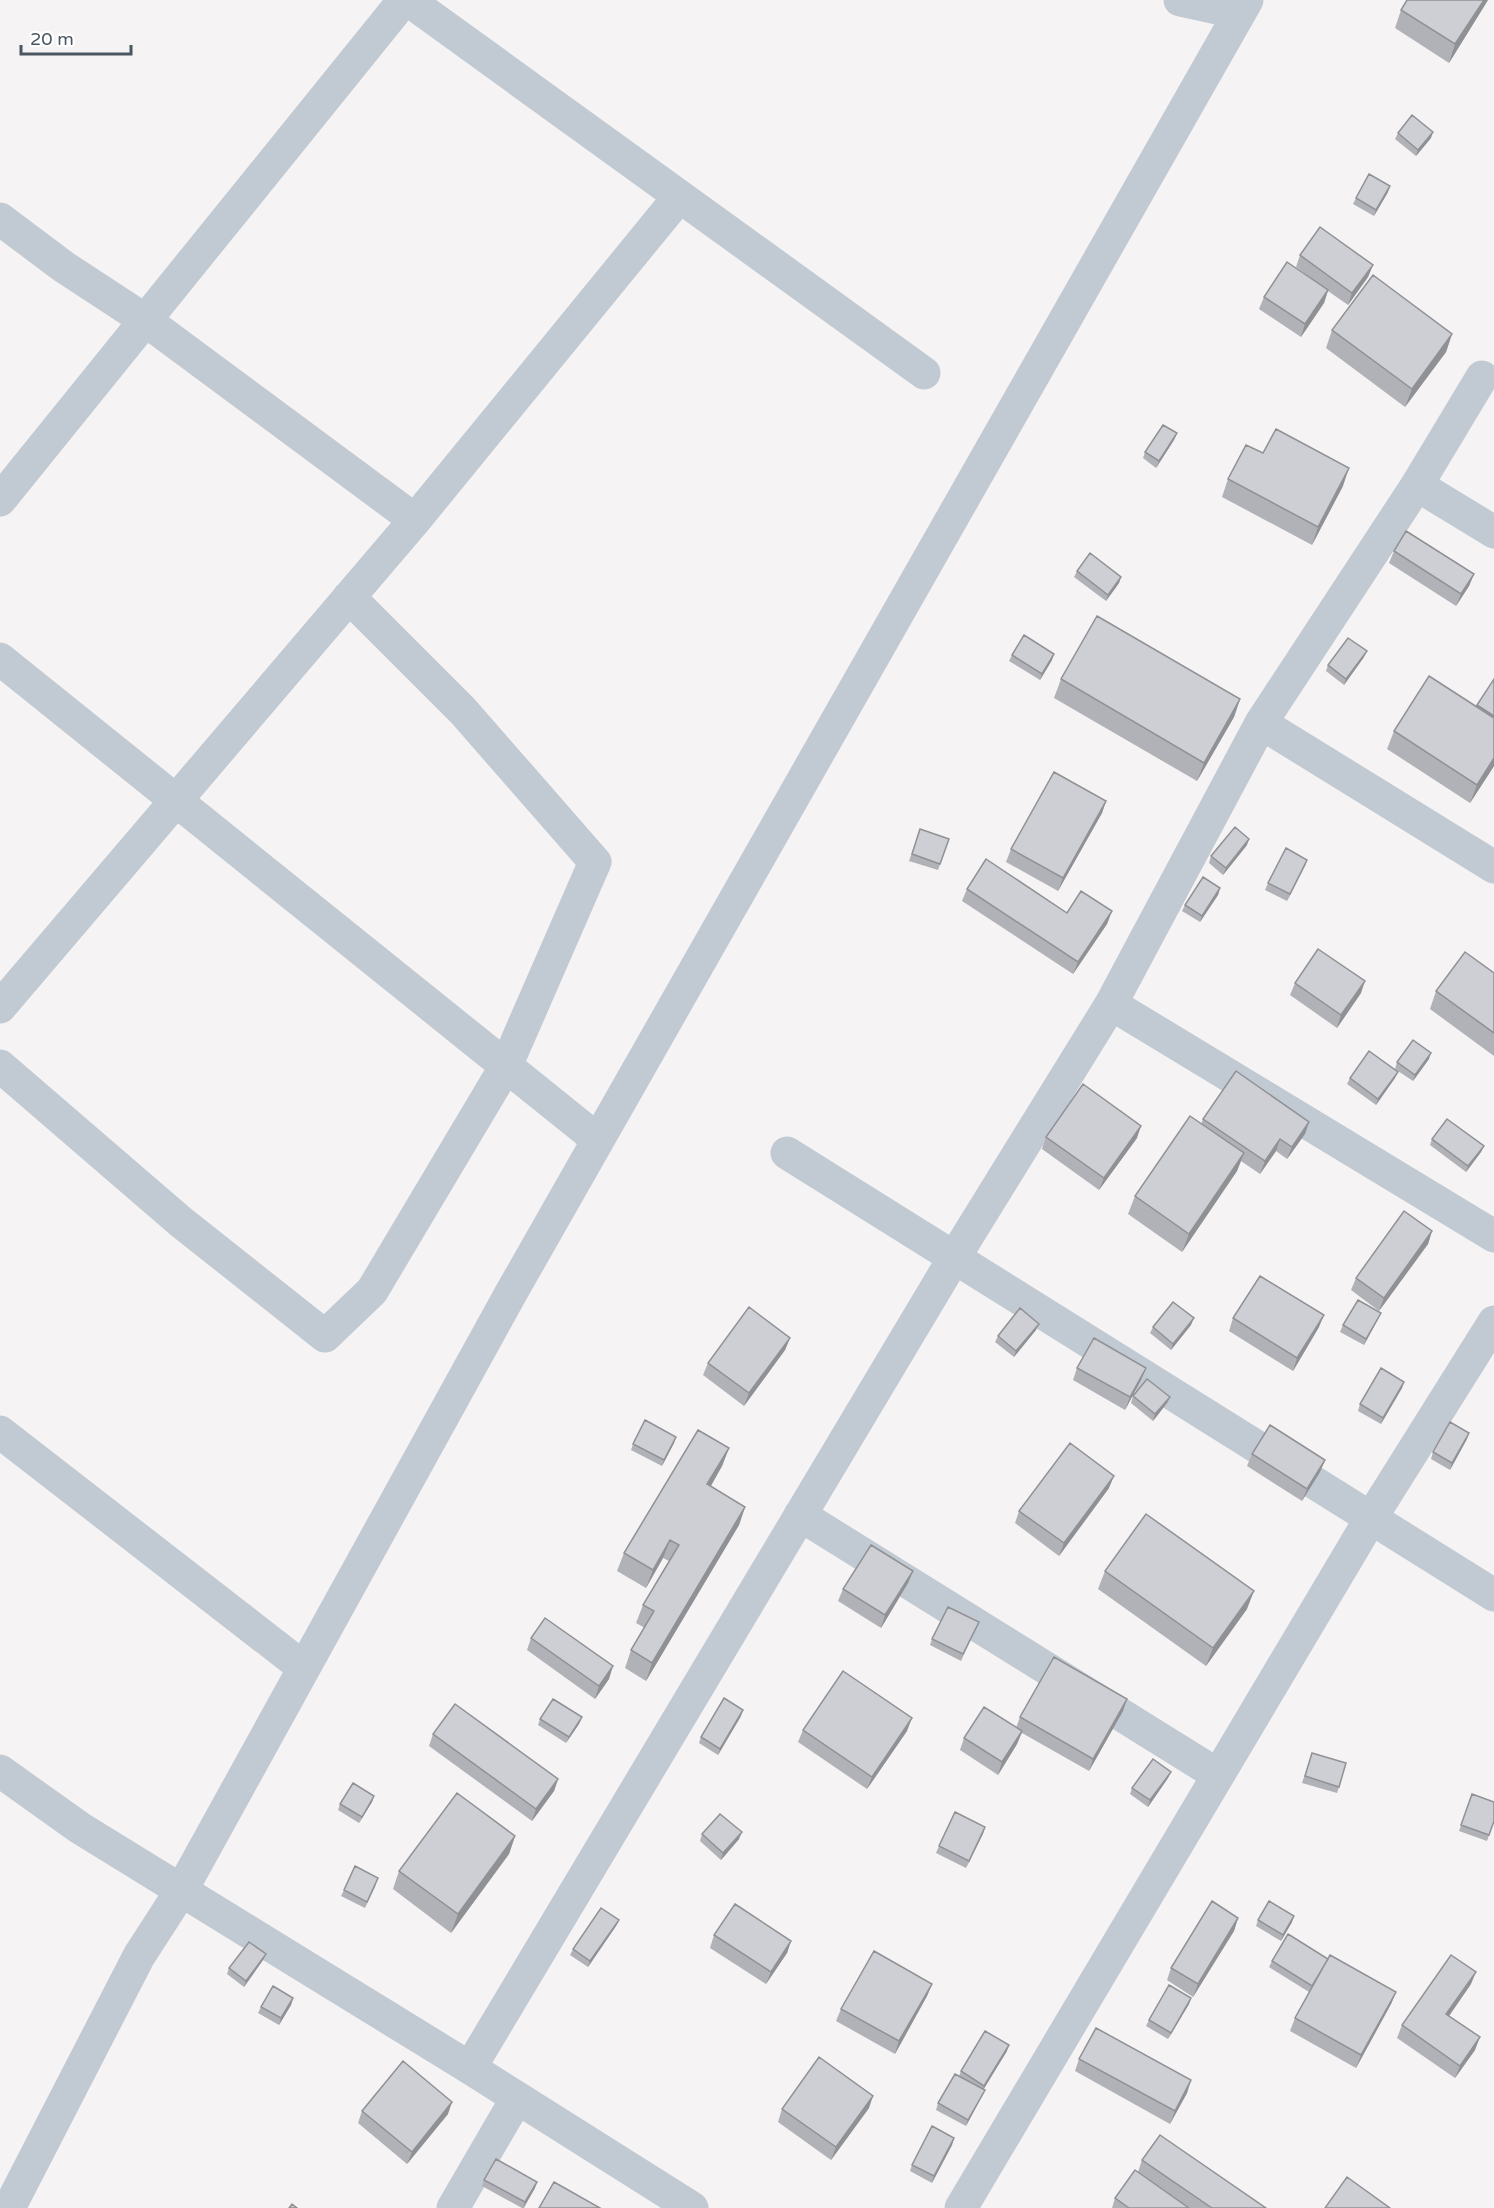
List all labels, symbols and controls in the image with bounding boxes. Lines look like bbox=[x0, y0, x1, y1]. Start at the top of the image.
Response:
scale bar bbox=[21, 18, 130, 56]
text: 20 m bbox=[30, 28, 74, 50]

